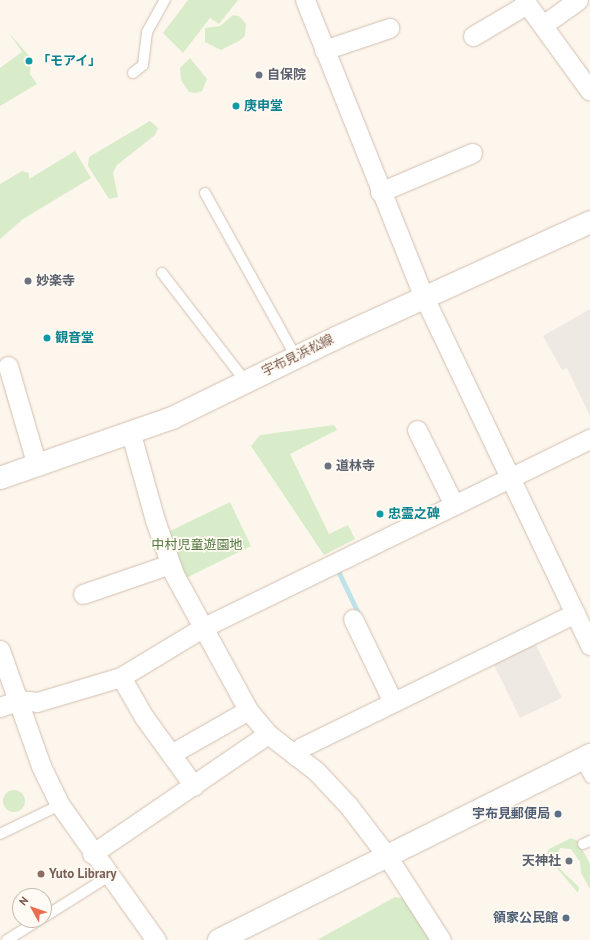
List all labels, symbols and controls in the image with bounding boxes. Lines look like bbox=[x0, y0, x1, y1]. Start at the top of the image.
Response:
place label: 「モアイ」 bbox=[37, 53, 102, 69]
marker: 「モアイ」 bbox=[24, 56, 34, 66]
place label: 自保院 bbox=[267, 67, 306, 83]
marker: 自保院 bbox=[254, 70, 264, 80]
place label: 庚申堂 bbox=[244, 98, 283, 114]
marker: 庚申堂 bbox=[231, 101, 241, 111]
place label: 妙楽寺 bbox=[36, 273, 75, 289]
marker: 妙楽寺 bbox=[23, 276, 33, 286]
place label: 観音堂 bbox=[55, 330, 94, 346]
street label: 宇布見浜松線 bbox=[260, 332, 336, 380]
marker: 観音堂 bbox=[42, 333, 52, 343]
place label: 道林寺 bbox=[336, 458, 375, 474]
marker: 道林寺 bbox=[323, 461, 333, 471]
place label: 忠霊之碑 bbox=[388, 506, 440, 522]
marker: 忠霊之碑 bbox=[375, 509, 385, 519]
park label: 中村児童遊園地 bbox=[152, 537, 242, 553]
place label: 宇布見郵便局 bbox=[472, 806, 550, 822]
marker: 宇布見郵便局 bbox=[553, 809, 563, 819]
place label: 天神社 bbox=[522, 853, 561, 869]
marker: 天神社 bbox=[564, 856, 574, 866]
place label: Yuto Library bbox=[49, 866, 116, 882]
marker: Yuto Library bbox=[36, 869, 46, 879]
north arrow bbox=[12, 888, 52, 928]
text: N bbox=[16, 894, 31, 908]
place label: 領家公民館 bbox=[493, 910, 558, 926]
marker: 領家公民館 bbox=[561, 913, 571, 923]

